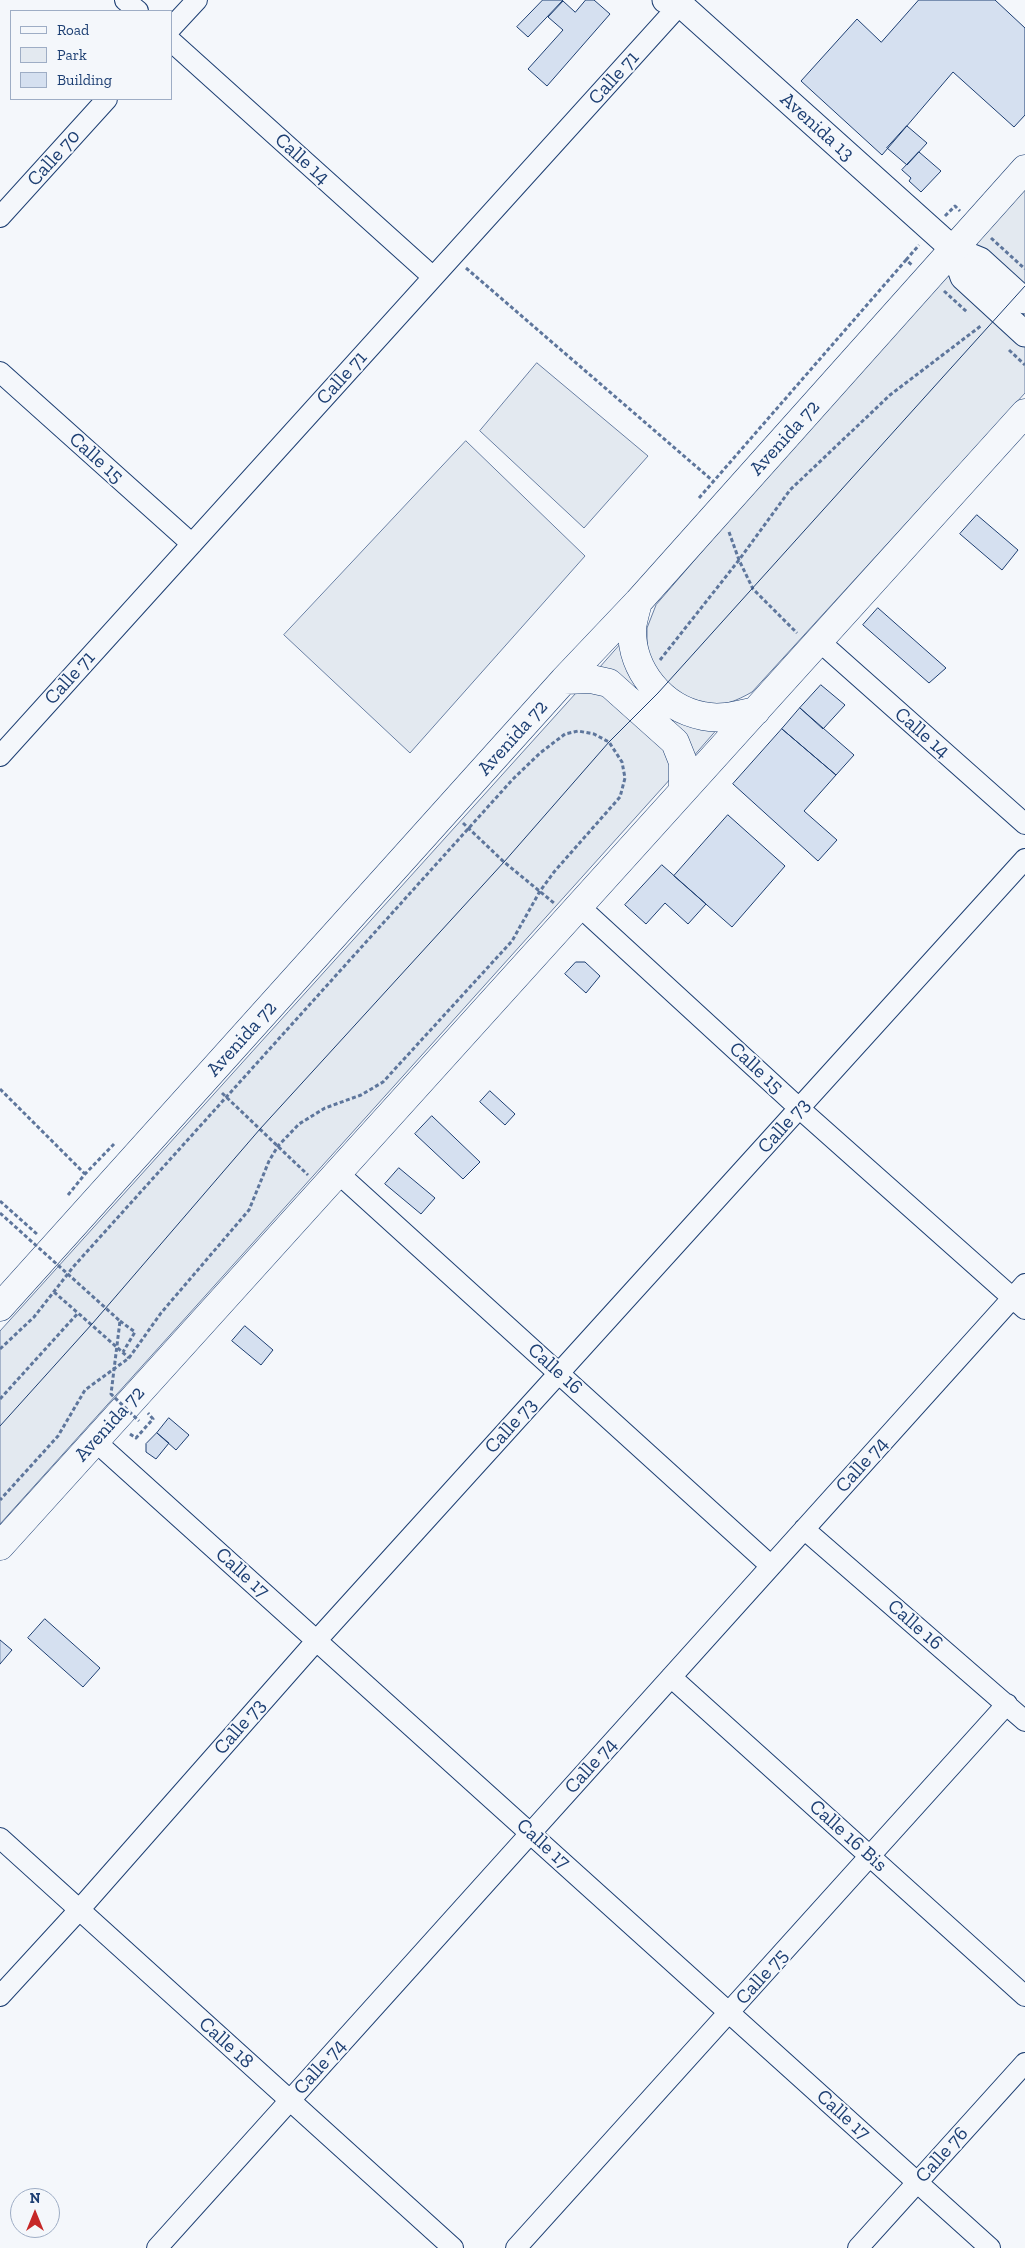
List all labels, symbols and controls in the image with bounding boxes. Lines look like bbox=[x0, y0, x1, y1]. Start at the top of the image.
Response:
legend bbox=[10, 10, 172, 100]
text: Road bbox=[57, 21, 89, 39]
text: Park bbox=[57, 46, 87, 64]
street label: Calle 71 bbox=[584, 46, 644, 110]
text: Building bbox=[57, 71, 112, 89]
street label: Avenida 13 bbox=[775, 88, 859, 166]
street label: Calle 70 bbox=[22, 125, 86, 191]
street label: Calle 14 bbox=[270, 128, 334, 190]
street label: Calle 71 bbox=[312, 346, 372, 410]
street label: Avenida 72 bbox=[745, 395, 825, 481]
street label: Calle 15 bbox=[64, 427, 128, 489]
street label: Calle 71 bbox=[40, 646, 100, 710]
street label: Avenida 72 bbox=[473, 695, 553, 781]
street label: Calle 14 bbox=[889, 702, 955, 764]
street label: Avenida 72 bbox=[202, 996, 282, 1082]
street label: Calle 15 bbox=[724, 1037, 788, 1099]
street label: Calle 73 bbox=[753, 1093, 815, 1159]
street label: Calle 16 bbox=[523, 1338, 587, 1400]
street label: Avenida 72 bbox=[70, 1381, 150, 1467]
street label: Calle 73 bbox=[480, 1393, 542, 1459]
street label: Calle 74 bbox=[831, 1432, 893, 1498]
street label: Calle 17 bbox=[210, 1543, 274, 1603]
street label: Calle 16 bbox=[882, 1594, 948, 1656]
street label: Calle 73 bbox=[209, 1694, 271, 1760]
street label: Calle 74 bbox=[560, 1733, 622, 1799]
street label: Calle 16 Bis bbox=[804, 1795, 892, 1877]
street label: Calle 17 bbox=[511, 1814, 575, 1874]
street label: Calle 75 bbox=[731, 1944, 793, 2010]
street label: Calle 18 bbox=[194, 2012, 258, 2074]
street label: Calle 74 bbox=[289, 2034, 351, 2100]
street label: Calle 17 bbox=[811, 2085, 875, 2145]
street label: Calle 76 bbox=[911, 2122, 973, 2188]
north arrow bbox=[10, 2188, 60, 2238]
text: N bbox=[30, 2190, 40, 2207]

